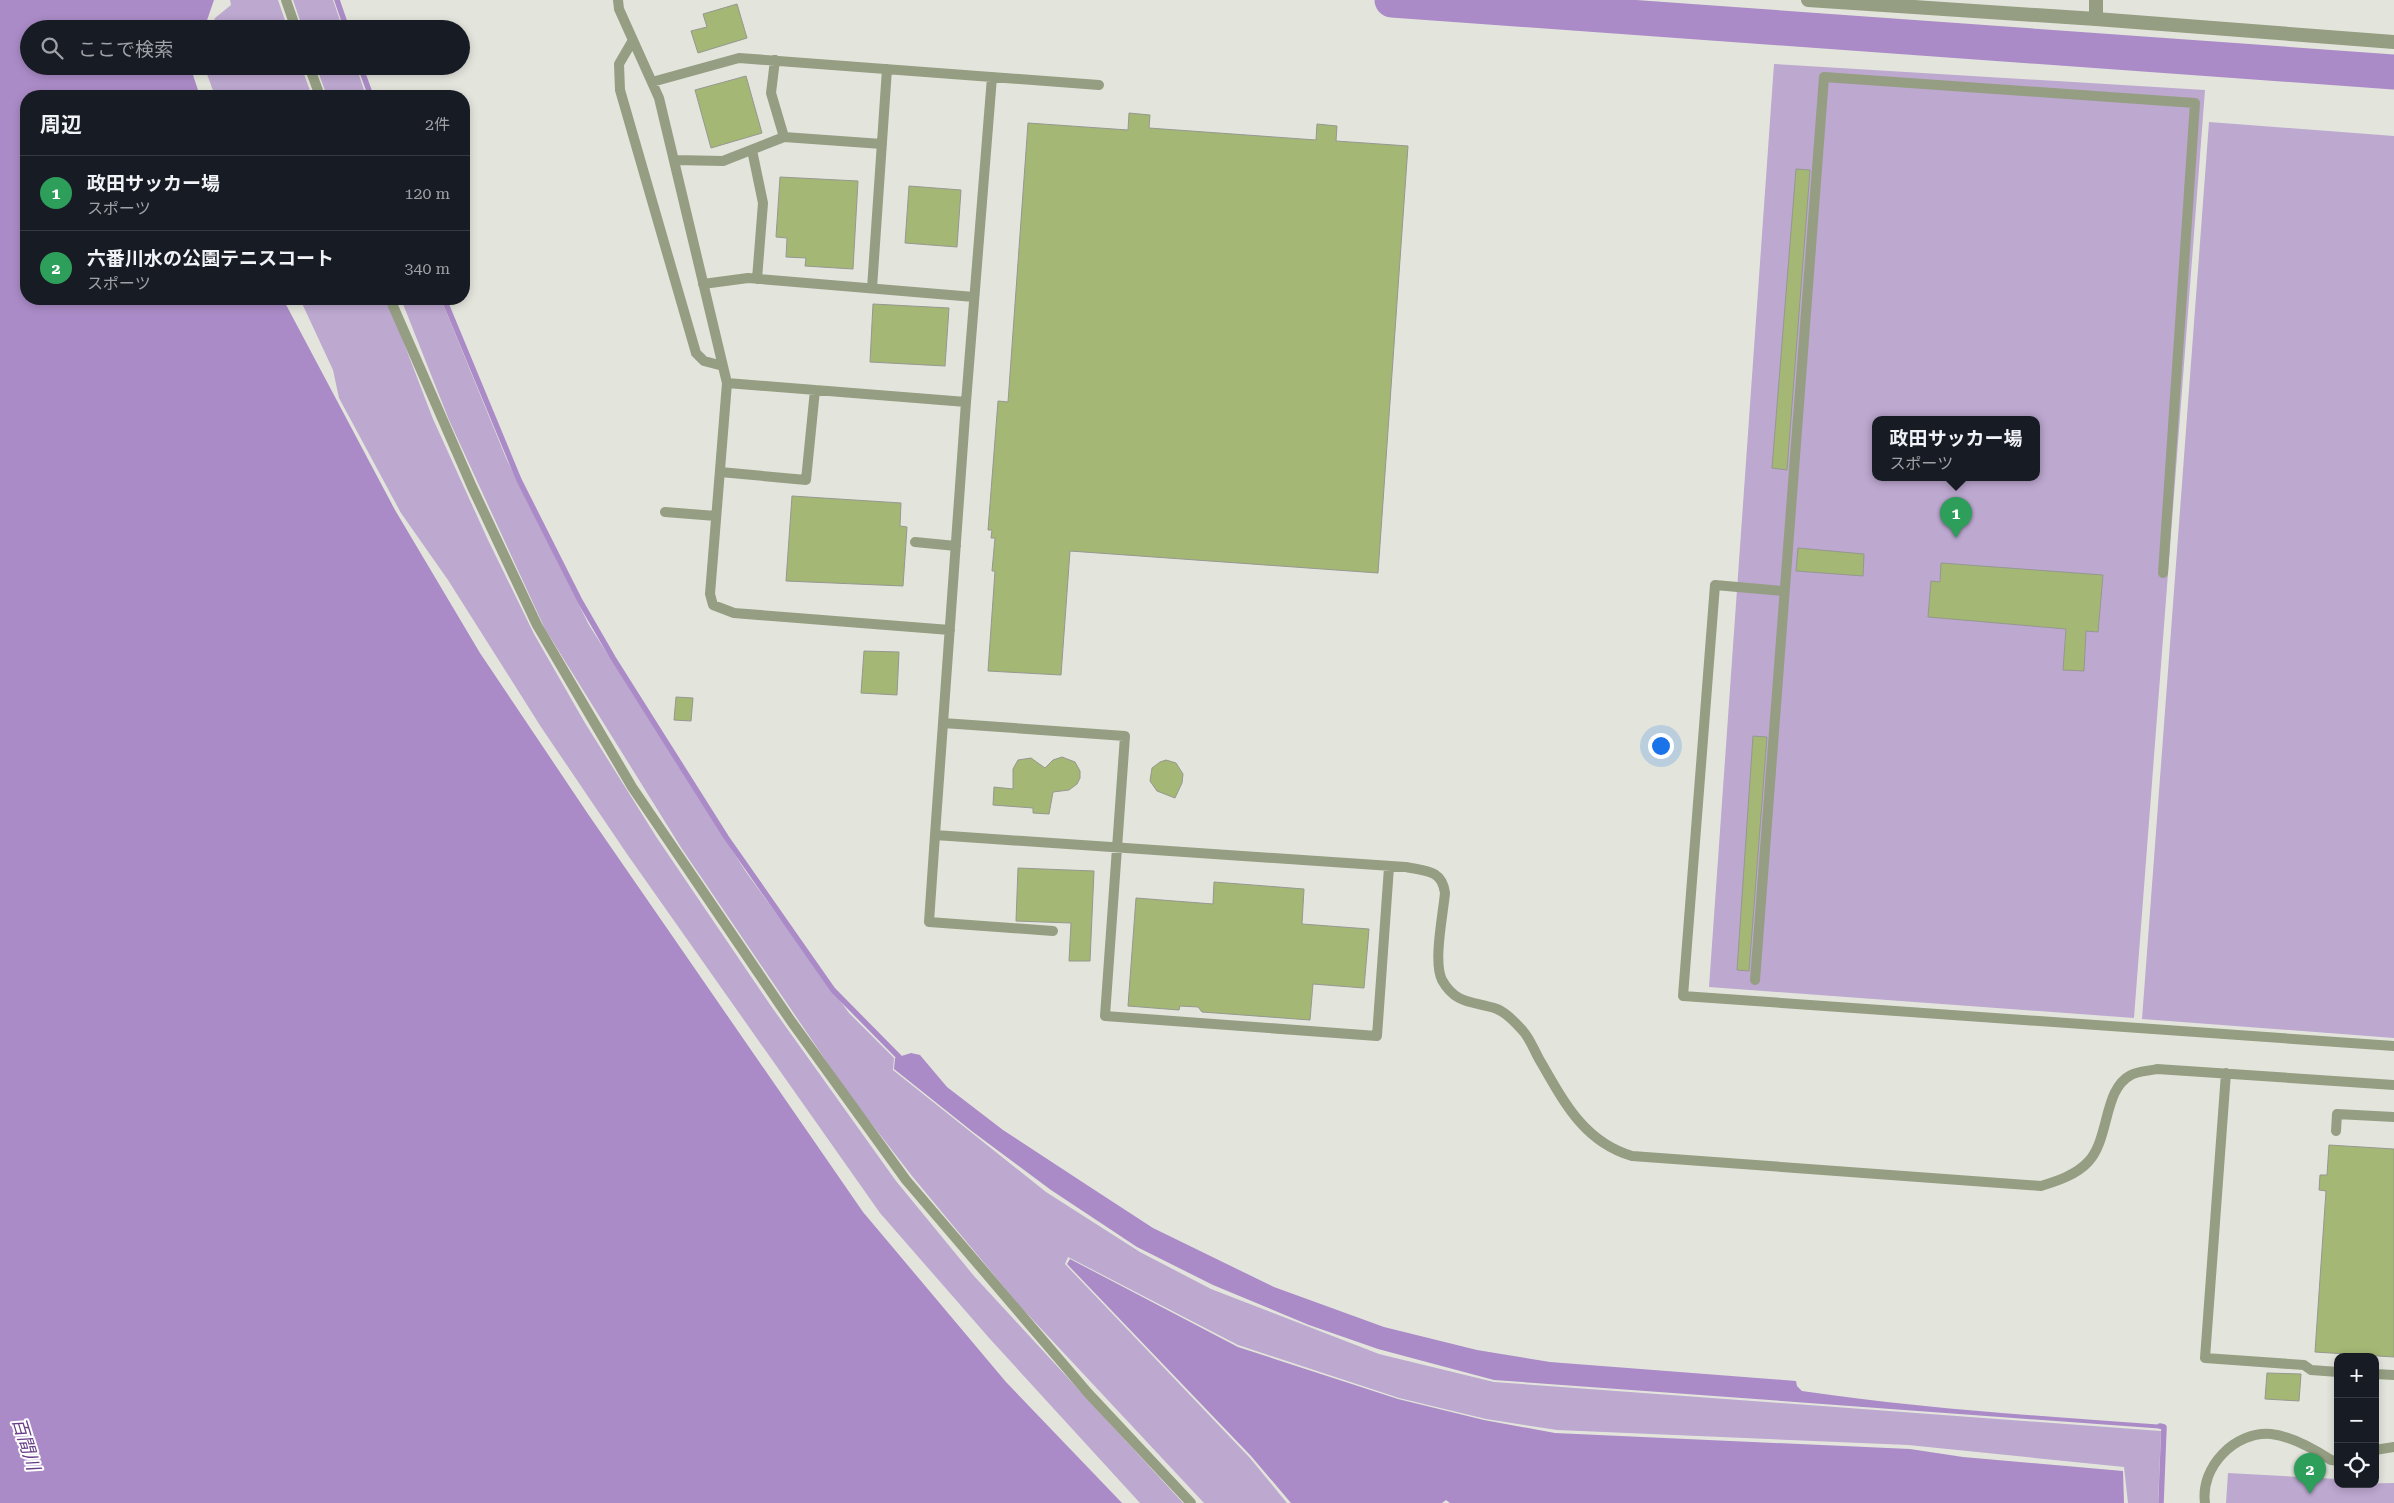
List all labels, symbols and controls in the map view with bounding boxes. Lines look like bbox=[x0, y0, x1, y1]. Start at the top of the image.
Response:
search box bbox=[20, 20, 470, 75]
icon: search bbox=[38, 34, 66, 62]
text: ここで検索 bbox=[78, 38, 173, 61]
text: 周辺 bbox=[40, 113, 82, 137]
text: 2件 bbox=[425, 115, 450, 134]
text: 政田サッカー場 bbox=[87, 172, 220, 195]
text: 1 bbox=[52, 184, 60, 203]
text: 120 m bbox=[404, 184, 450, 203]
text: スポーツ bbox=[87, 199, 151, 218]
text: 六番川水の公園テニスコート bbox=[87, 247, 334, 270]
text: 2 bbox=[52, 259, 60, 278]
text: 340 m bbox=[404, 259, 450, 278]
text: スポーツ bbox=[87, 274, 151, 293]
popup bbox=[1872, 416, 2040, 481]
text: 政田サッカー場 bbox=[1889, 427, 2023, 450]
text: スポーツ bbox=[1889, 454, 1953, 473]
pin: 1 bbox=[1940, 497, 1972, 538]
your location bbox=[1648, 733, 1674, 759]
map controls bbox=[2334, 1353, 2379, 1488]
button: + bbox=[2334, 1353, 2379, 1398]
button: − bbox=[2334, 1398, 2379, 1443]
water label: 百間川 bbox=[9, 1415, 45, 1475]
button: locate bbox=[2334, 1443, 2379, 1488]
pin: 2 bbox=[2294, 1453, 2326, 1494]

